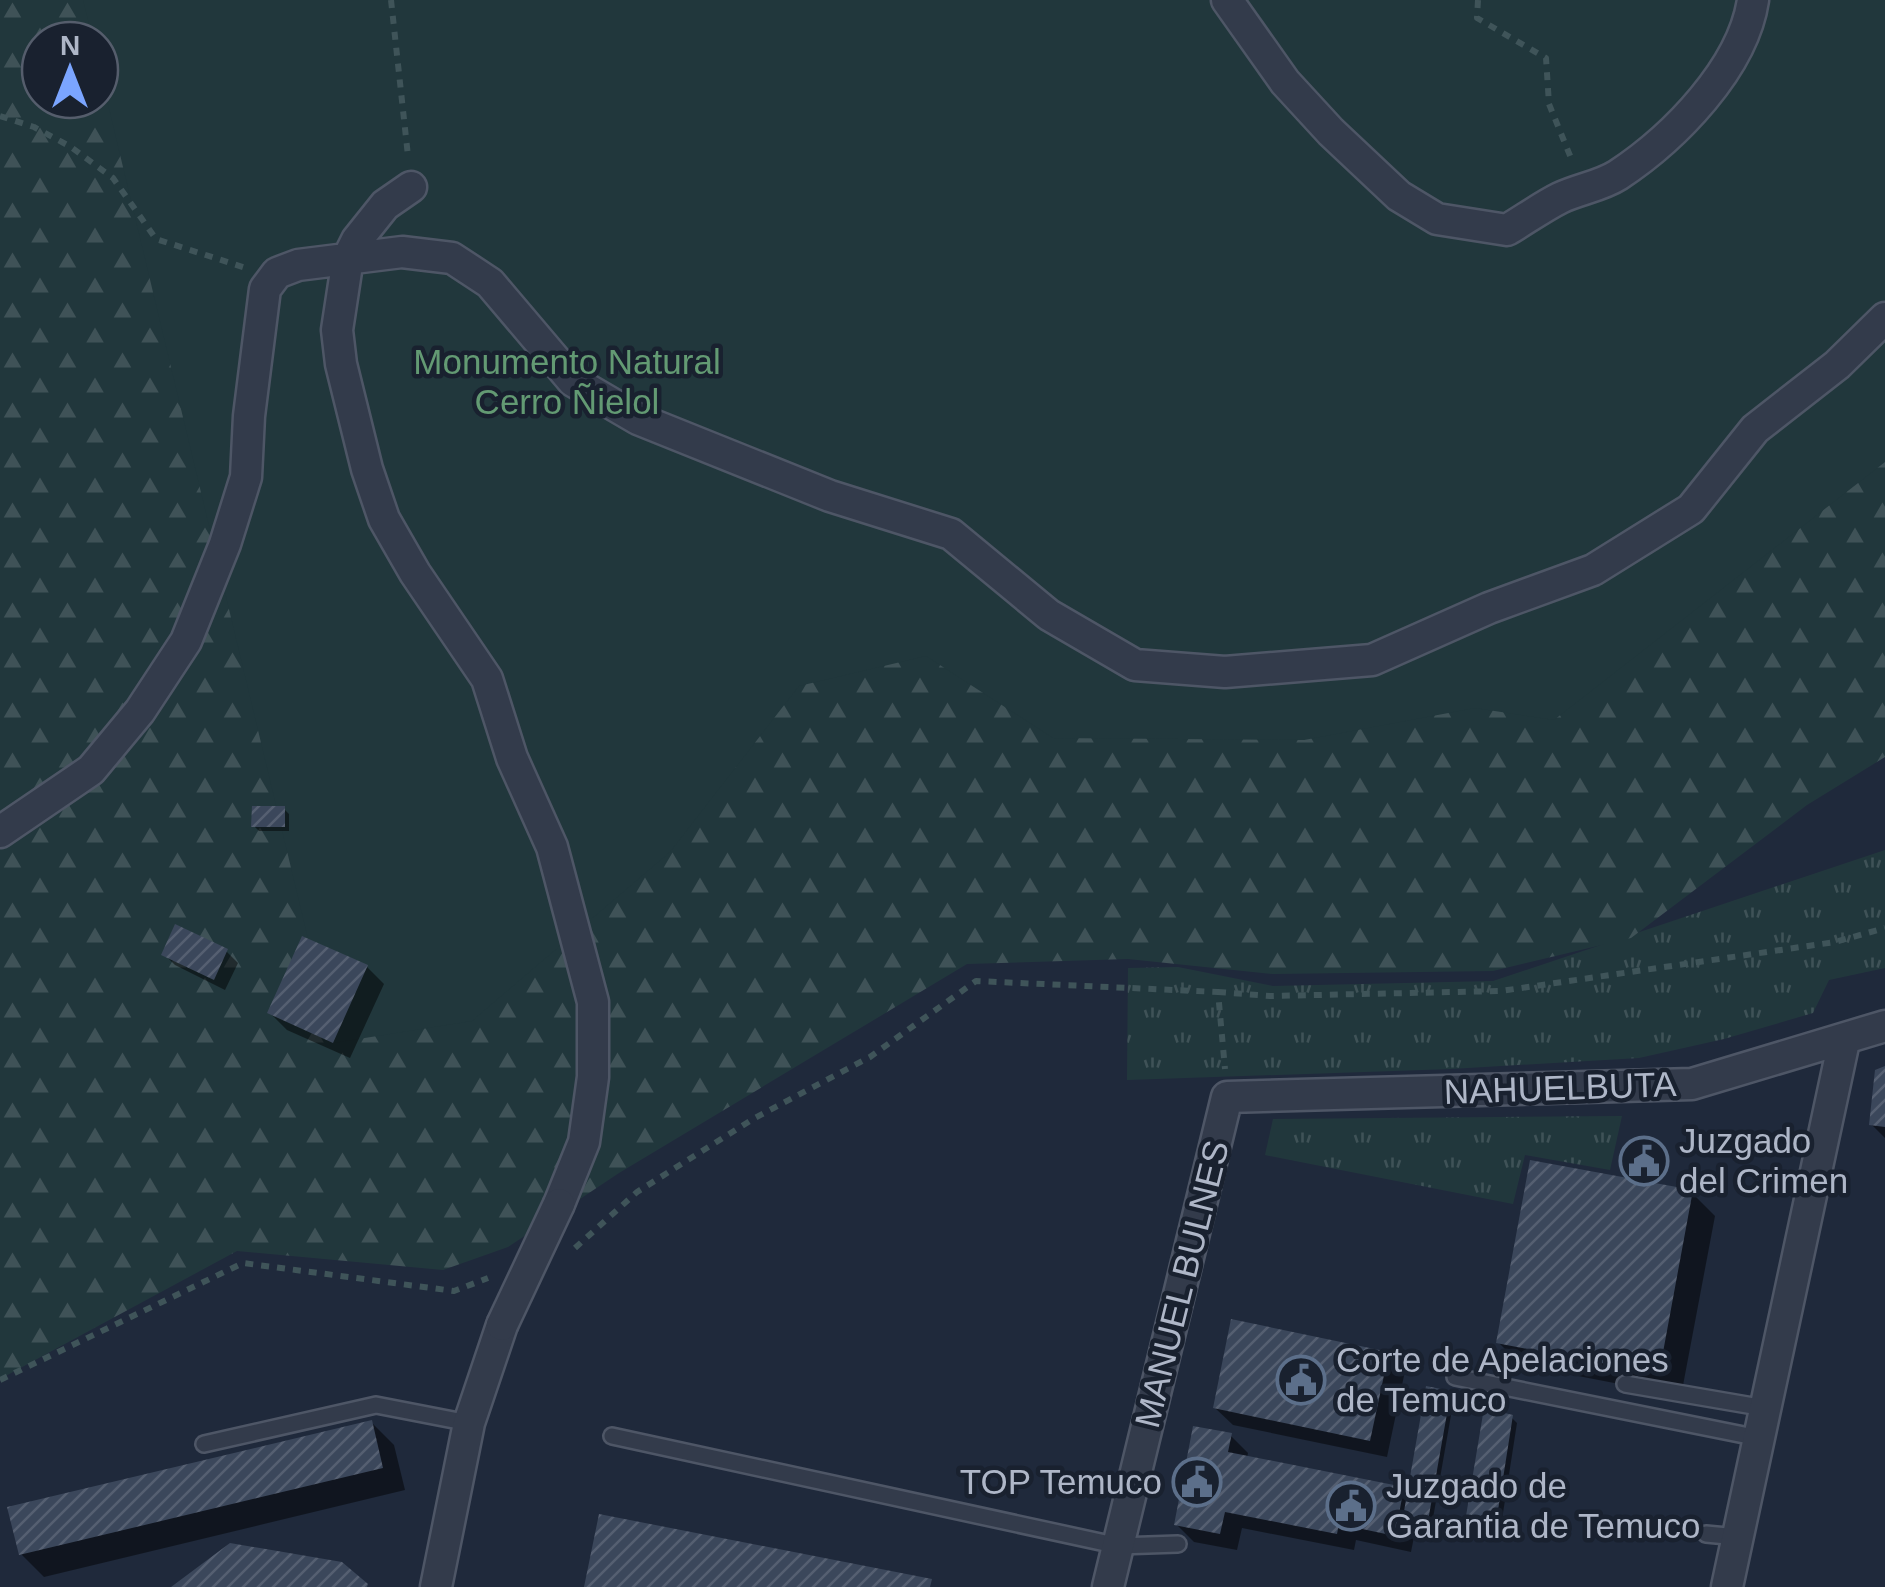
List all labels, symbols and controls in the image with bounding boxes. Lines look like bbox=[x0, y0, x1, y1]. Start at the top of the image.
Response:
north arrow bbox=[20, 20, 120, 120]
text: N bbox=[60, 30, 80, 61]
park label: Monumento Natural Cerro Ñielol bbox=[413, 342, 721, 421]
street label: NAHUELBUTA bbox=[1443, 1064, 1678, 1111]
place label: Juzgado del Crimen bbox=[1679, 1121, 1848, 1200]
public building icon: Juzgado del Crimen bbox=[1618, 1135, 1670, 1187]
street label: MANUEL BULNES bbox=[1127, 1136, 1236, 1431]
place label: Corte de Apelaciones de Temuco bbox=[1336, 1340, 1669, 1419]
public building icon: Corte de Apelaciones de Temuco bbox=[1275, 1354, 1327, 1406]
public building icon: TOP Temuco bbox=[1171, 1456, 1223, 1508]
place label: TOP Temuco bbox=[960, 1462, 1162, 1501]
place label: Juzgado de Garantia de Temuco bbox=[1386, 1466, 1701, 1545]
public building icon: Juzgado de Garantia de Temuco bbox=[1325, 1480, 1377, 1532]

